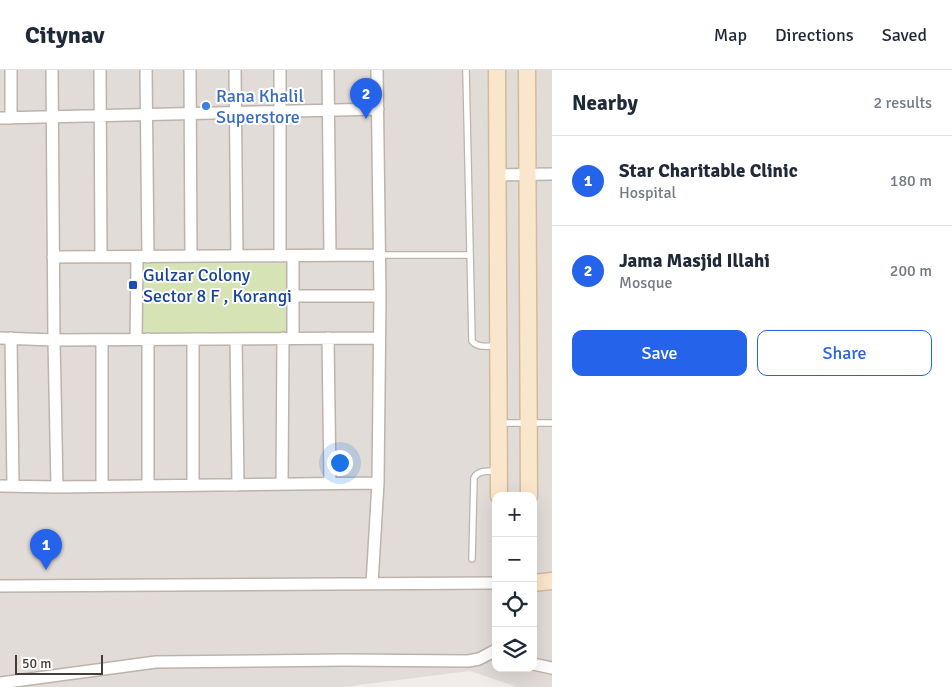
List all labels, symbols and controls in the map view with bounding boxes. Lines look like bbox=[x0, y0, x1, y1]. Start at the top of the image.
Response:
text: Citynav bbox=[25, 20, 104, 50]
text: Map bbox=[714, 24, 747, 46]
text: Directions bbox=[775, 24, 854, 46]
text: Saved bbox=[882, 24, 927, 46]
pin: 2 bbox=[350, 78, 382, 119]
place label: Rana Khalil Superstore bbox=[216, 85, 304, 128]
text: Nearby bbox=[572, 90, 638, 116]
text: 2 results bbox=[873, 93, 932, 113]
marker: Rana Khalil Superstore bbox=[200, 100, 212, 112]
text: Star Charitable Clinic bbox=[619, 159, 798, 183]
text: 1 bbox=[584, 171, 592, 191]
text: 180 m bbox=[890, 171, 932, 191]
text: Hospital bbox=[619, 183, 676, 203]
text: Jama Masjid Illahi bbox=[619, 249, 770, 273]
text: 2 bbox=[584, 261, 592, 281]
text: 200 m bbox=[890, 261, 932, 281]
place label: Gulzar Colony Sector 8 F , Korangi bbox=[143, 264, 292, 307]
text: Mosque bbox=[619, 273, 672, 293]
marker: Gulzar Colony Sector 8 F , Korangi bbox=[127, 279, 139, 291]
button: Save bbox=[572, 330, 747, 376]
button: Share bbox=[757, 330, 932, 376]
your location bbox=[327, 450, 353, 476]
map controls bbox=[492, 492, 537, 672]
button: + bbox=[492, 492, 537, 537]
pin: 1 bbox=[30, 529, 62, 570]
button: − bbox=[492, 537, 537, 582]
button: locate bbox=[492, 582, 537, 627]
button: layers bbox=[492, 627, 537, 672]
scale bar bbox=[15, 652, 102, 675]
text: 50 m bbox=[22, 655, 51, 672]

